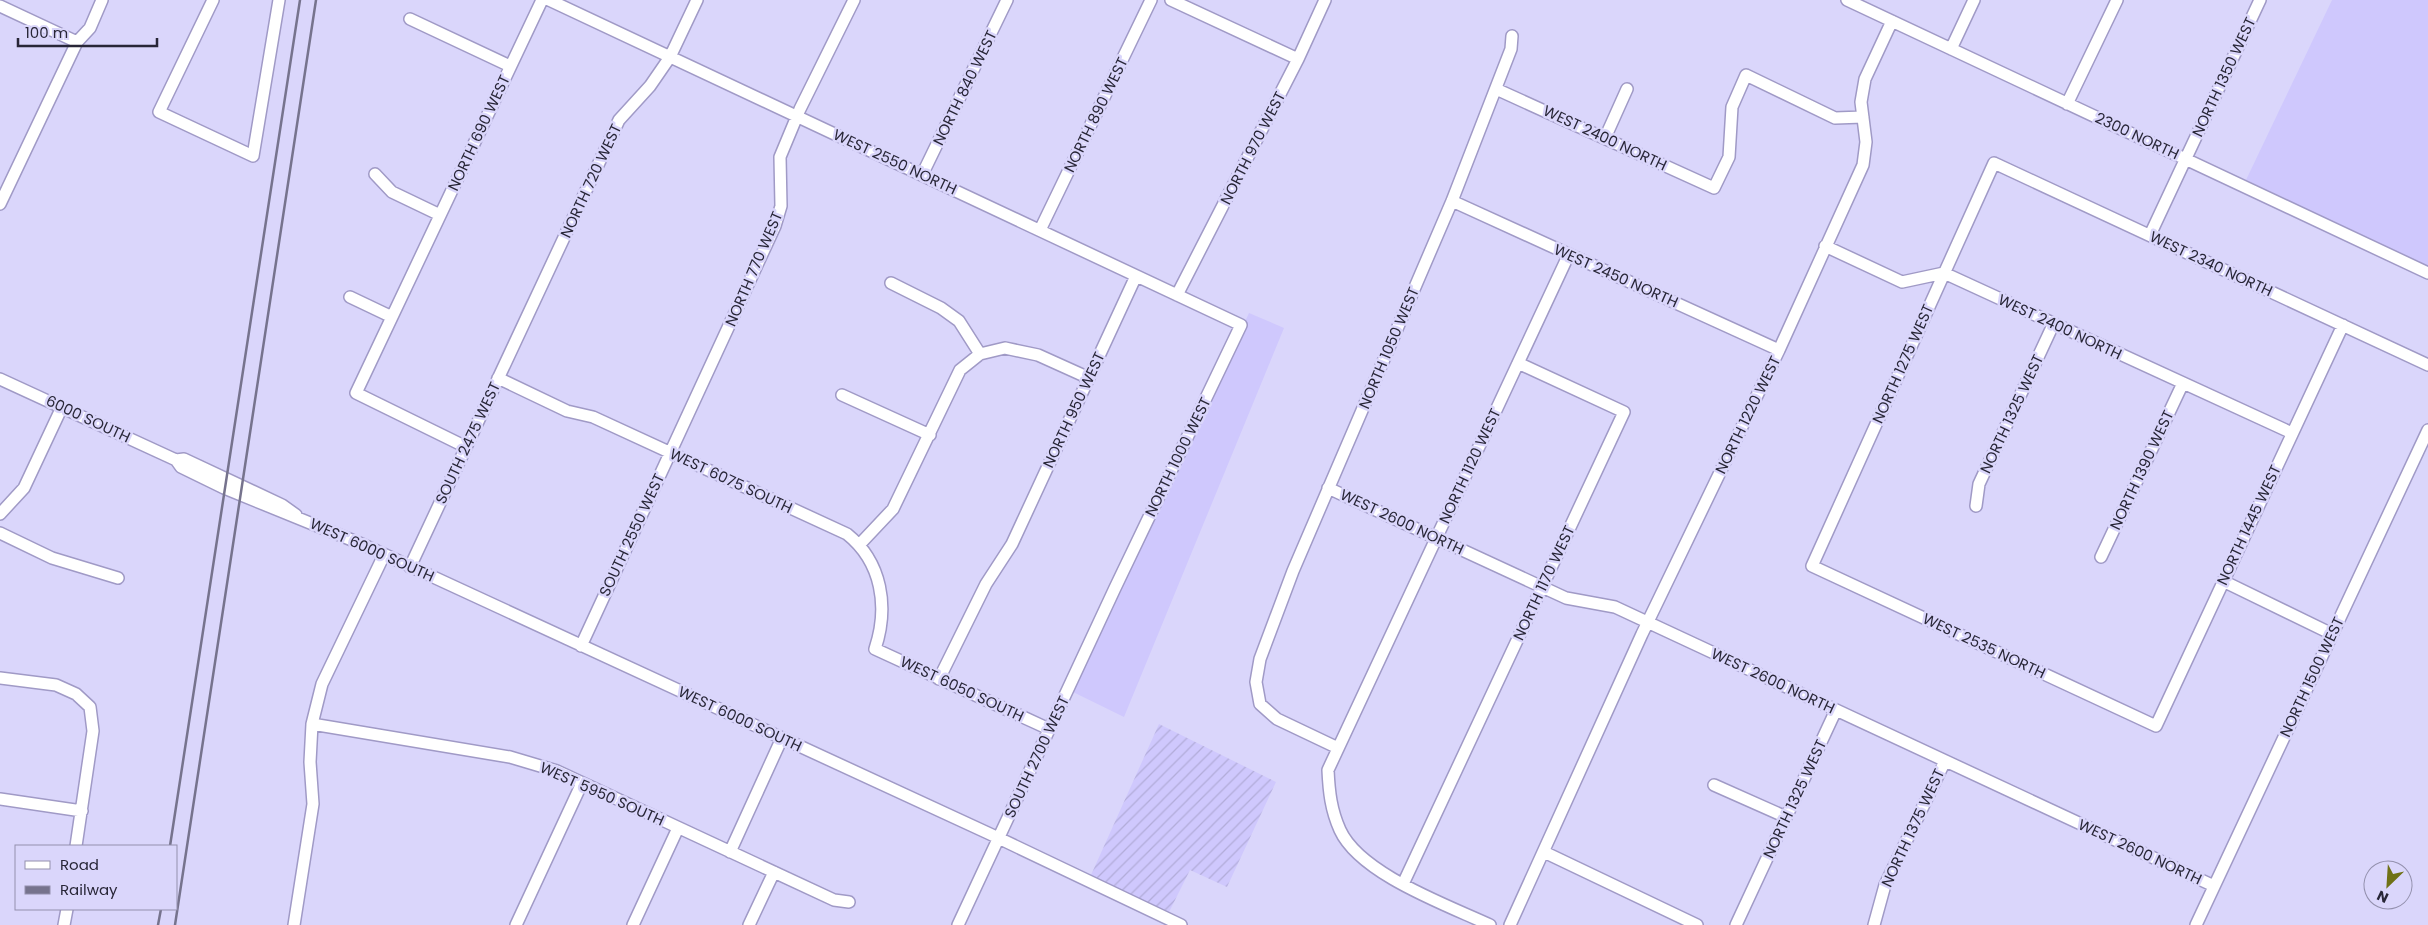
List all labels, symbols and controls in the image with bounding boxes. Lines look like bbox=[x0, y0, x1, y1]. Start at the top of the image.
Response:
street label: NORTH 1350 WEST bbox=[2187, 14, 2260, 140]
scale bar bbox=[18, 15, 156, 47]
text: 100 m bbox=[25, 22, 68, 43]
street label: NORTH 840 WEST bbox=[928, 27, 1002, 149]
street label: NORTH 890 WEST bbox=[1059, 54, 1133, 176]
street label: NORTH 690 WEST bbox=[442, 71, 515, 194]
street label: NORTH 970 WEST bbox=[1215, 88, 1290, 208]
street label: WEST 2400 NORTH bbox=[1540, 100, 1670, 175]
street label: 2300 NORTH bbox=[2092, 107, 2183, 164]
street label: NORTH 720 WEST bbox=[555, 120, 626, 241]
street label: WEST 2550 NORTH bbox=[830, 124, 960, 199]
street label: NORTH 770 WEST bbox=[720, 208, 787, 330]
street label: WEST 2340 NORTH bbox=[2146, 226, 2276, 301]
street label: WEST 2450 NORTH bbox=[1551, 239, 1682, 312]
street label: NORTH 1050 WEST bbox=[1353, 284, 1424, 412]
street label: WEST 2400 NORTH bbox=[1995, 289, 2125, 364]
street label: NORTH 1275 WEST bbox=[1867, 301, 1938, 427]
street label: NORTH 950 WEST bbox=[1038, 348, 1110, 471]
street label: NORTH 1325 WEST bbox=[1975, 351, 2048, 477]
street label: NORTH 1220 WEST bbox=[1710, 352, 1785, 477]
street label: SOUTH 2475 WEST bbox=[430, 378, 505, 507]
street label: 6000 SOUTH bbox=[43, 390, 134, 447]
street label: NORTH 1000 WEST bbox=[1140, 394, 1216, 520]
street label: NORTH 1120 WEST bbox=[1434, 405, 1505, 527]
street label: NORTH 1390 WEST bbox=[2105, 407, 2178, 533]
street label: WEST 6075 SOUTH bbox=[666, 443, 796, 518]
street label: NORTH 1445 WEST bbox=[2211, 461, 2286, 588]
street label: SOUTH 2550 WEST bbox=[594, 470, 669, 600]
street label: WEST 2600 NORTH bbox=[1337, 484, 1467, 559]
street label: WEST 6000 SOUTH bbox=[307, 513, 438, 586]
street label: NORTH 1170 WEST bbox=[1508, 522, 1579, 644]
street label: WEST 2535 NORTH bbox=[1919, 608, 2049, 683]
street label: NORTH 1500 WEST bbox=[2275, 613, 2349, 740]
street label: WEST 2600 NORTH bbox=[1708, 643, 1838, 718]
street label: WEST 6050 SOUTH bbox=[897, 651, 1027, 726]
street label: WEST 6000 SOUTH bbox=[675, 681, 805, 756]
street label: SOUTH 2700 WEST bbox=[999, 692, 1074, 821]
street label: NORTH 1325 WEST bbox=[1758, 736, 1831, 862]
street label: WEST 5950 SOUTH bbox=[537, 757, 668, 830]
street label: NORTH 1375 WEST bbox=[1876, 765, 1949, 890]
street label: WEST 2600 NORTH bbox=[2075, 814, 2205, 889]
legend bbox=[15, 845, 178, 910]
text: Road bbox=[60, 854, 99, 875]
north arrow bbox=[2363, 860, 2413, 910]
text: Railway bbox=[60, 879, 118, 900]
text: N bbox=[2374, 885, 2392, 908]

